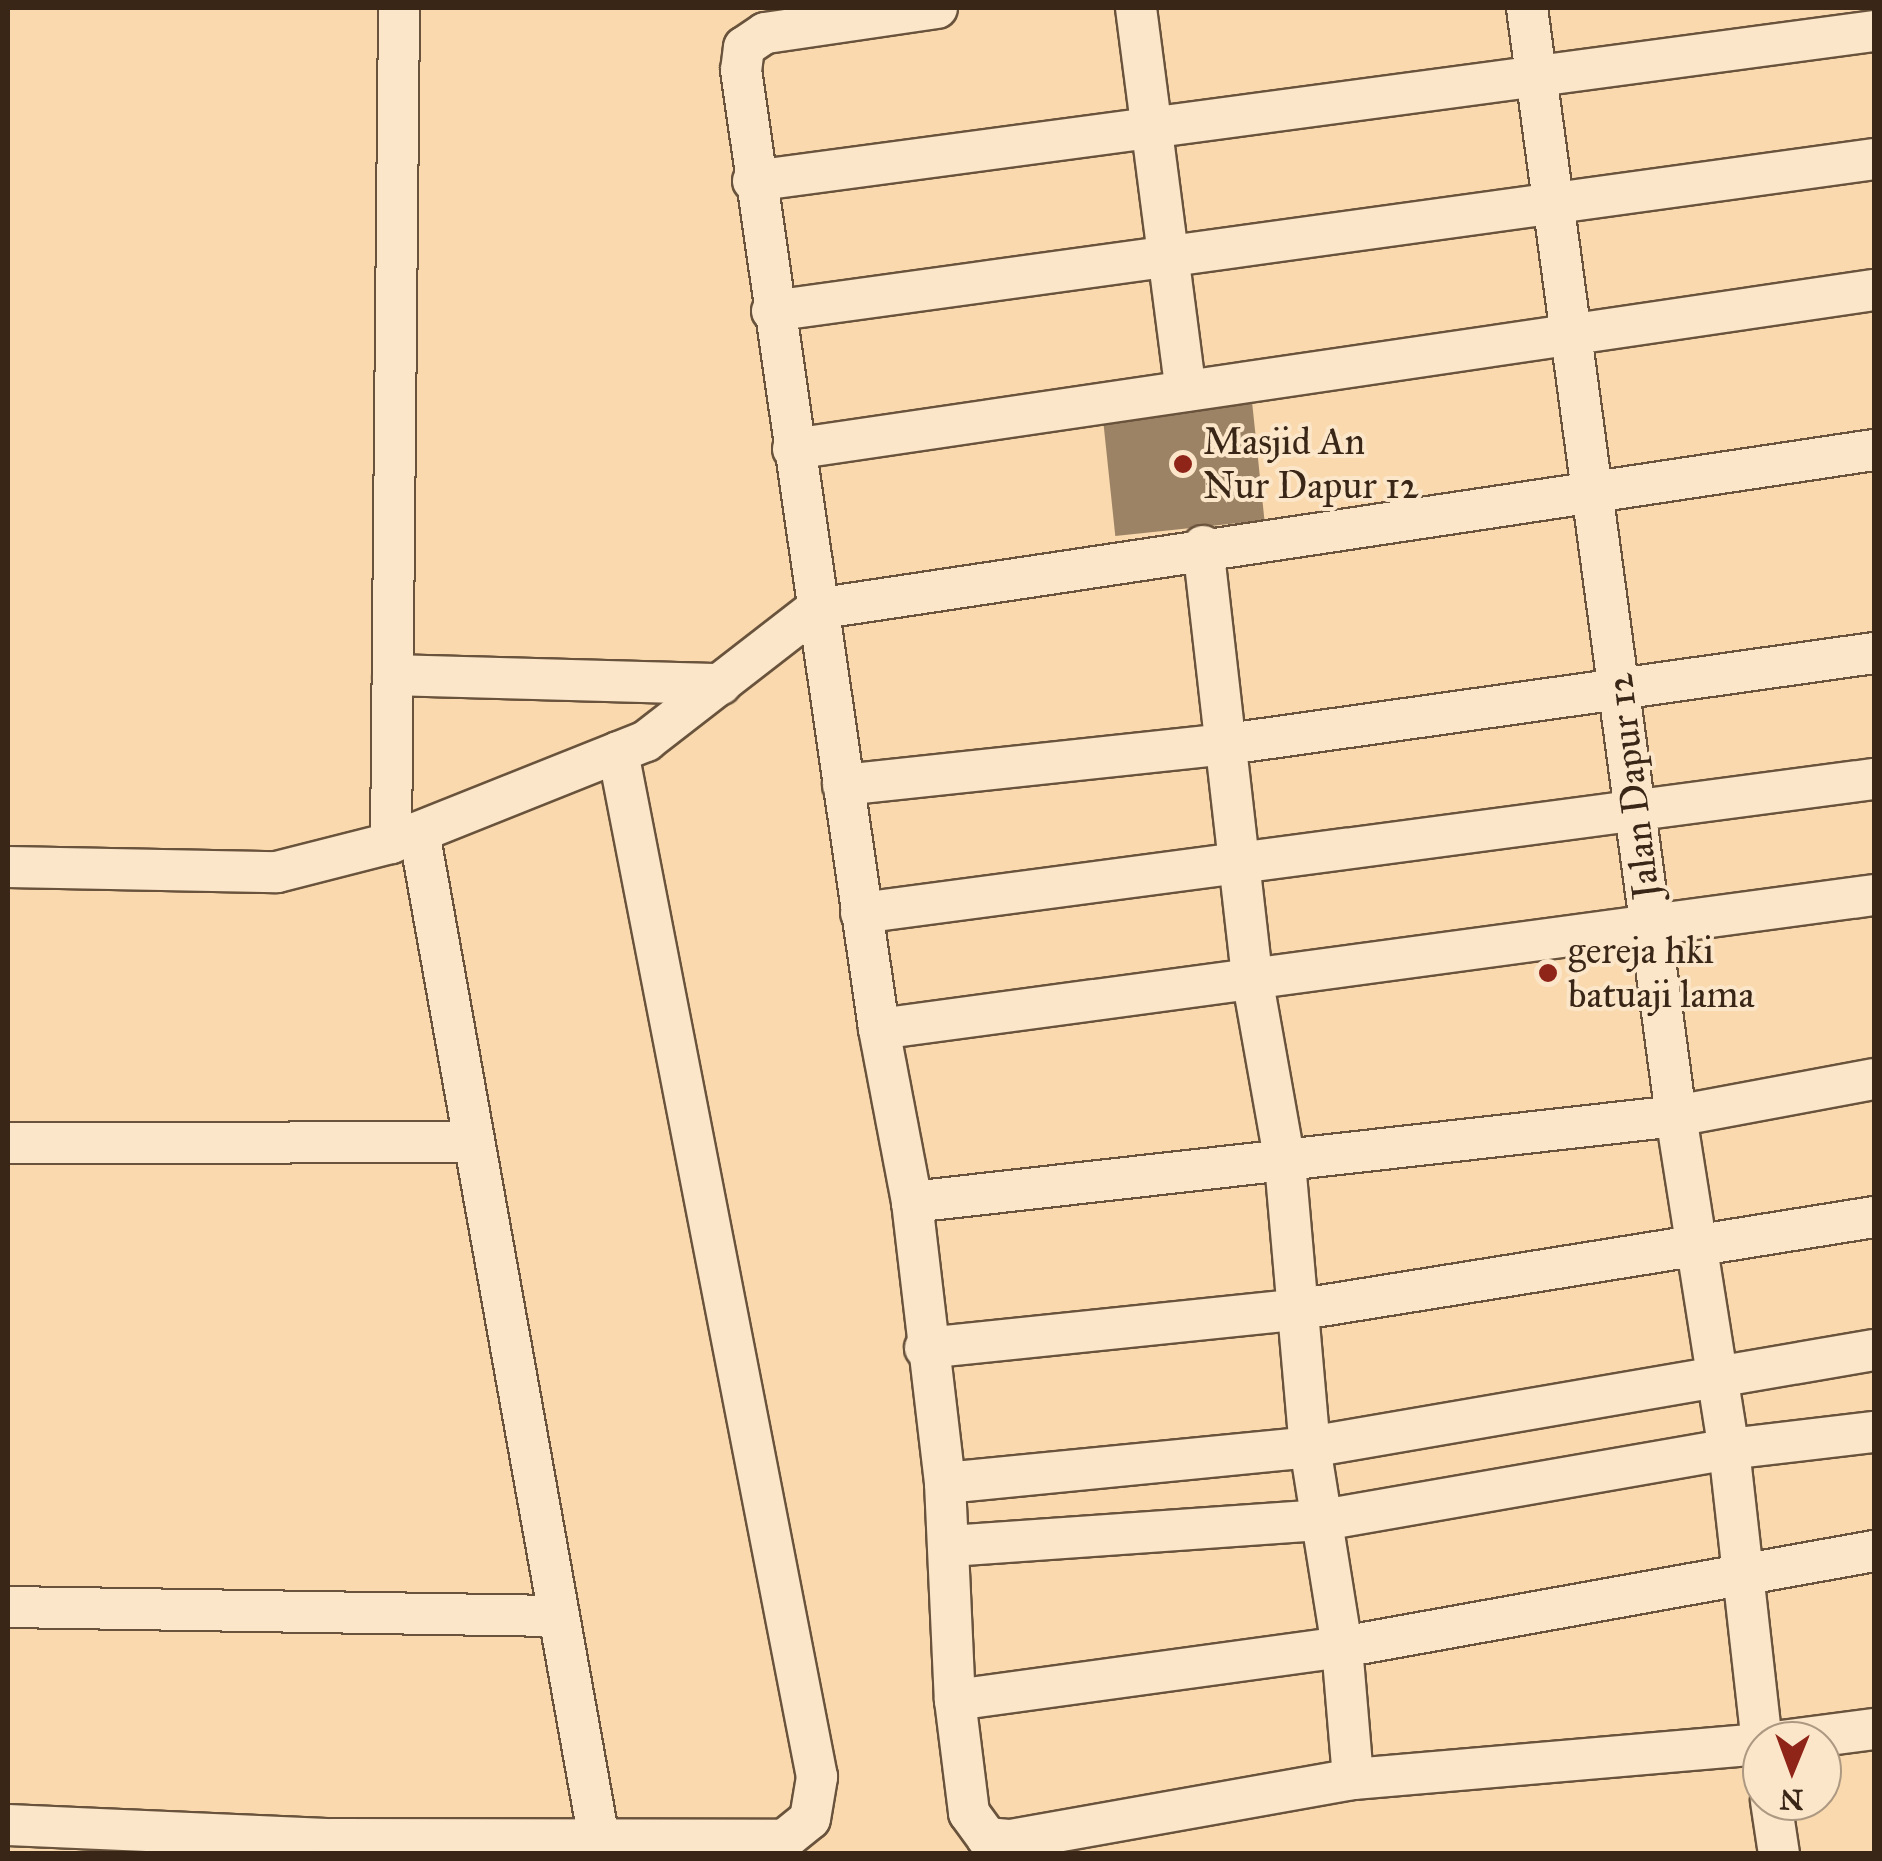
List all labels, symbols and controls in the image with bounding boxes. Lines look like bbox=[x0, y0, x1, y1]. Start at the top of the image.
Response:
place label: Masjid An Nur Dapur 12 bbox=[1203, 419, 1419, 508]
marker: Masjid An Nur Dapur 12 bbox=[1172, 453, 1194, 475]
street label: Jalan Dapur 12 bbox=[1597, 671, 1669, 901]
place label: gereja hki batuaji lama bbox=[1568, 928, 1754, 1018]
marker: gereja hki batuaji lama bbox=[1537, 962, 1559, 984]
north arrow bbox=[1742, 1721, 1842, 1821]
text: N bbox=[1779, 1782, 1804, 1817]

